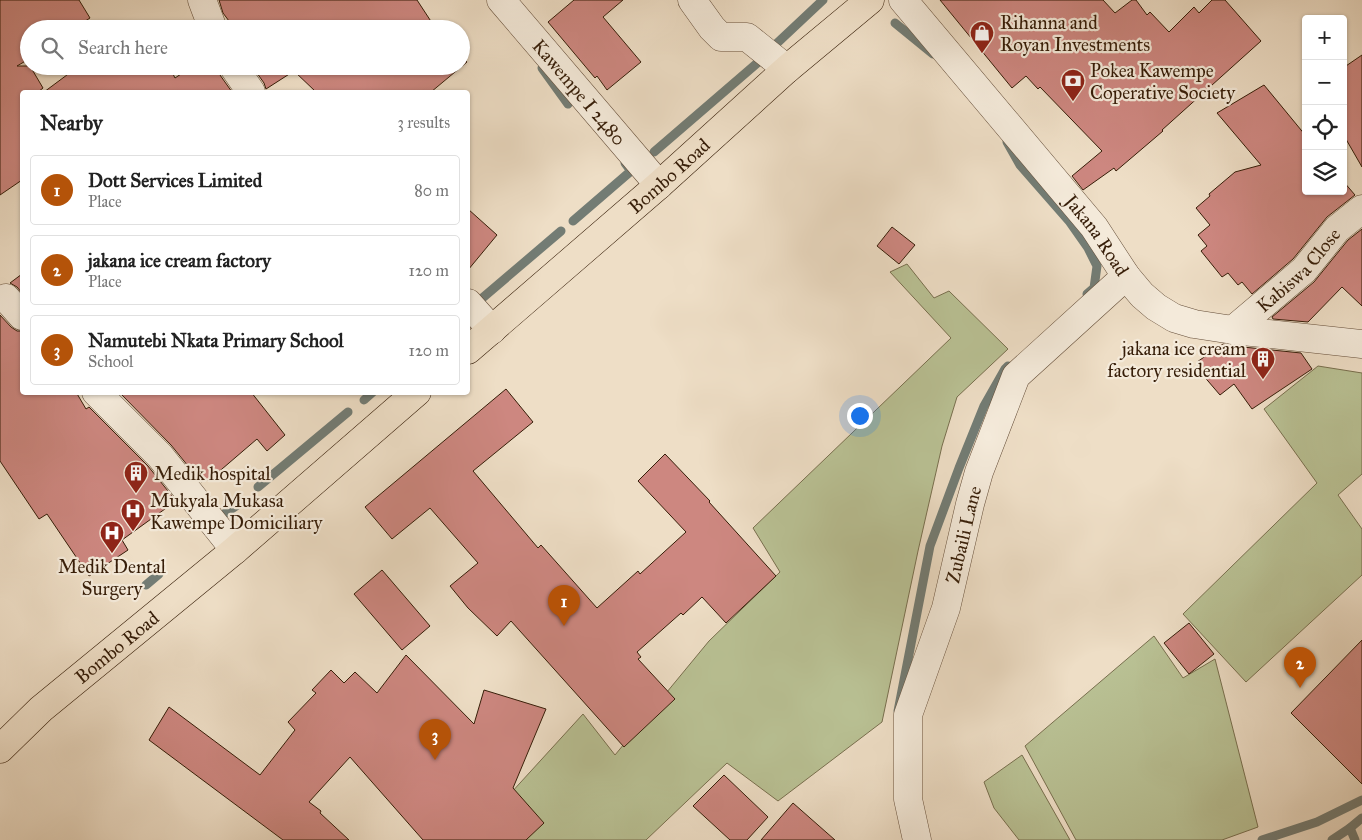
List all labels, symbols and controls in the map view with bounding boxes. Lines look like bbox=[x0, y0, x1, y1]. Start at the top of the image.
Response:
place label: Rihanna and Royan Investments bbox=[1000, 11, 1150, 56]
map controls bbox=[1302, 15, 1347, 195]
button: + bbox=[1302, 15, 1347, 60]
search box bbox=[20, 20, 470, 75]
shop icon: Rihanna and Royan Investments bbox=[969, 20, 995, 54]
icon: search bbox=[38, 34, 66, 62]
street label: Kawempe I 2480 bbox=[528, 34, 631, 150]
text: Search here bbox=[78, 36, 168, 59]
place label: Pokea Kawempe Coperative Society bbox=[1090, 59, 1236, 104]
button: − bbox=[1302, 60, 1347, 105]
bank icon: Pokea Kawempe Coperative Society bbox=[1060, 68, 1086, 102]
button: locate bbox=[1302, 105, 1347, 150]
text: Nearby bbox=[40, 110, 103, 136]
text: 3 results bbox=[397, 113, 450, 132]
street label: Bombo Road bbox=[623, 133, 715, 218]
button: layers bbox=[1302, 150, 1347, 195]
text: Dott Services Limited bbox=[88, 169, 262, 192]
text: 1 bbox=[54, 181, 60, 200]
text: 80 m bbox=[414, 181, 449, 200]
street label: Jakana Road bbox=[1058, 188, 1134, 280]
text: Place bbox=[88, 192, 122, 211]
street label: Kabiswa Close bbox=[1252, 223, 1345, 317]
text: jakana ice cream factory bbox=[88, 249, 271, 272]
text: 2 bbox=[53, 261, 61, 280]
text: 120 m bbox=[409, 261, 449, 280]
text: Place bbox=[88, 272, 122, 291]
text: Namutebi Nkata Primary School bbox=[88, 329, 344, 352]
place label: jakana ice cream factory residential bbox=[1107, 337, 1247, 382]
text: 3 bbox=[54, 341, 60, 360]
text: 120 m bbox=[409, 341, 449, 360]
building icon: jakana ice cream factory residential bbox=[1250, 346, 1276, 380]
text: School bbox=[88, 352, 133, 371]
your location bbox=[847, 403, 873, 429]
building icon: Medik hospital bbox=[123, 460, 149, 494]
place label: Medik hospital bbox=[154, 462, 272, 485]
street label: Zubaili Lane bbox=[941, 483, 986, 585]
place label: Mukyala Mukasa Kawempe Domiciliary bbox=[150, 489, 324, 534]
hospital icon: Mukyala Mukasa Kawempe Domiciliary bbox=[120, 498, 146, 532]
hospital icon: Medik Dental Surgery bbox=[99, 520, 125, 554]
place label: Medik Dental Surgery bbox=[58, 555, 167, 601]
pin: 1 bbox=[548, 585, 580, 626]
street label: Bombo Road bbox=[70, 606, 164, 688]
pin: 2 bbox=[1284, 647, 1316, 688]
pin: 3 bbox=[419, 719, 451, 760]

